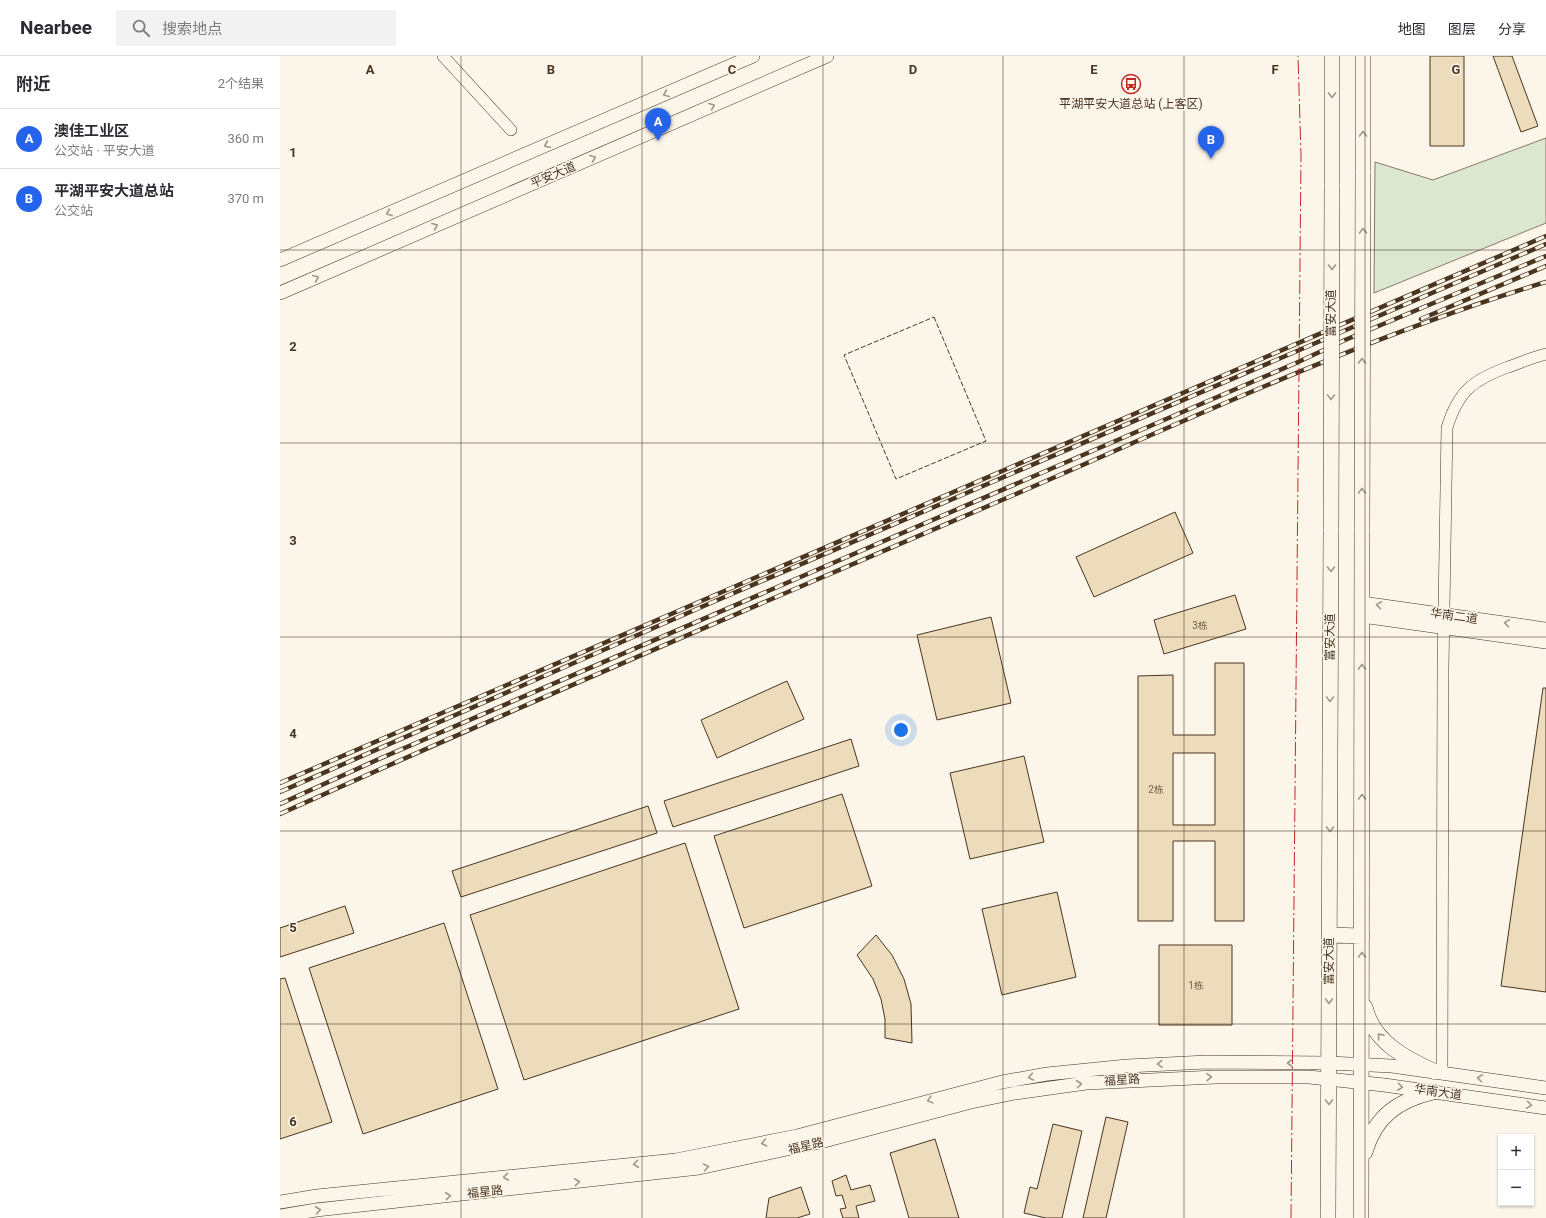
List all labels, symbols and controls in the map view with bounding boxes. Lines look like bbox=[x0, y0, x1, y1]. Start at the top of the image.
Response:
search box bbox=[116, 10, 396, 46]
text: Nearbee bbox=[20, 16, 92, 39]
icon: search bbox=[130, 17, 152, 39]
text: 搜索地点 bbox=[162, 20, 222, 38]
text: 地图 bbox=[1398, 21, 1426, 37]
text: 图层 bbox=[1448, 21, 1476, 37]
text: 分享 bbox=[1498, 21, 1526, 37]
text: A bbox=[366, 62, 375, 77]
text: B bbox=[547, 62, 555, 77]
text: C bbox=[728, 62, 737, 77]
text: D bbox=[909, 62, 917, 77]
text: E bbox=[1090, 62, 1098, 77]
text: F bbox=[1271, 62, 1279, 77]
text: G bbox=[1452, 62, 1461, 77]
bus stop icon: 平湖平安大道总站 (上客区) bbox=[1120, 73, 1142, 95]
text: 附近 bbox=[16, 74, 50, 94]
text: 2个结果 bbox=[218, 76, 264, 91]
one-way arrow bbox=[663, 89, 670, 97]
one-way arrow bbox=[1328, 92, 1336, 98]
place label: 平湖平安大道总站 (上客区) bbox=[1059, 97, 1203, 111]
one-way arrow bbox=[708, 103, 715, 111]
pin: A bbox=[645, 108, 671, 141]
text: 澳佳工业区 bbox=[54, 122, 129, 140]
pin: B bbox=[1198, 126, 1224, 159]
text: A bbox=[25, 131, 33, 146]
text: 360 m bbox=[227, 131, 264, 146]
one-way arrow bbox=[1359, 131, 1367, 137]
one-way arrow bbox=[543, 140, 551, 148]
text: 公交站 · 平安大道 bbox=[54, 143, 155, 158]
text: 1 bbox=[289, 145, 297, 160]
one-way arrow bbox=[589, 154, 596, 162]
street label: 平安大道 bbox=[528, 159, 578, 191]
text: 平湖平安大道总站 bbox=[54, 182, 174, 200]
text: B bbox=[25, 191, 33, 206]
text: 370 m bbox=[227, 191, 264, 206]
text: 公交站 bbox=[54, 203, 93, 218]
one-way arrow bbox=[385, 209, 392, 217]
one-way arrow bbox=[431, 223, 438, 231]
one-way arrow bbox=[1359, 228, 1367, 234]
one-way arrow bbox=[1328, 264, 1336, 270]
one-way arrow bbox=[311, 275, 319, 283]
street label: 富安大道 bbox=[1324, 289, 1338, 337]
text: 2 bbox=[289, 339, 297, 354]
one-way arrow bbox=[1358, 358, 1366, 364]
one-way arrow bbox=[1327, 394, 1335, 400]
one-way arrow bbox=[1358, 488, 1366, 494]
text: 3 bbox=[289, 533, 297, 548]
one-way arrow bbox=[1327, 566, 1335, 572]
one-way arrow bbox=[1376, 601, 1382, 610]
street label: 华南二道 bbox=[1429, 606, 1479, 626]
street label: 富安大道 bbox=[1323, 613, 1337, 661]
one-way arrow bbox=[1504, 619, 1510, 628]
house number: 3栋 bbox=[1192, 620, 1208, 631]
one-way arrow bbox=[1358, 664, 1366, 670]
one-way arrow bbox=[1326, 696, 1334, 702]
your location bbox=[891, 720, 911, 740]
text: 4 bbox=[289, 726, 297, 741]
house number: 2栋 bbox=[1148, 784, 1164, 795]
one-way arrow bbox=[1358, 794, 1366, 800]
one-way arrow bbox=[1326, 826, 1334, 832]
text: 5 bbox=[289, 920, 297, 935]
street label: 富安大道 bbox=[1322, 937, 1336, 985]
one-way arrow bbox=[1358, 952, 1366, 958]
house number: 1栋 bbox=[1188, 980, 1204, 991]
one-way arrow bbox=[1325, 998, 1333, 1004]
one-way arrow bbox=[1378, 1034, 1385, 1041]
one-way arrow bbox=[1157, 1059, 1163, 1068]
one-way arrow bbox=[1287, 1059, 1293, 1067]
one-way arrow bbox=[1027, 1072, 1034, 1081]
street label: 福星路 bbox=[1104, 1072, 1140, 1088]
one-way arrow bbox=[1206, 1073, 1212, 1081]
one-way arrow bbox=[1477, 1074, 1483, 1083]
one-way arrow bbox=[1076, 1079, 1082, 1088]
one-way arrow bbox=[1397, 1082, 1403, 1091]
street label: 华南大道 bbox=[1413, 1082, 1463, 1102]
one-way arrow bbox=[927, 1095, 934, 1104]
one-way arrow bbox=[1325, 1099, 1333, 1105]
one-way arrow bbox=[1526, 1100, 1532, 1109]
text: 6 bbox=[289, 1114, 297, 1129]
map controls bbox=[1498, 1134, 1534, 1206]
button: + bbox=[1498, 1134, 1534, 1170]
street label: 福星路 bbox=[787, 1135, 825, 1157]
one-way arrow bbox=[761, 1139, 767, 1147]
one-way arrow bbox=[632, 1160, 639, 1169]
one-way arrow bbox=[703, 1163, 709, 1172]
button: − bbox=[1498, 1170, 1534, 1206]
one-way arrow bbox=[503, 1173, 509, 1182]
one-way arrow bbox=[574, 1178, 580, 1187]
street label: 福星路 bbox=[466, 1183, 504, 1201]
one-way arrow bbox=[445, 1192, 451, 1201]
one-way arrow bbox=[315, 1206, 321, 1215]

